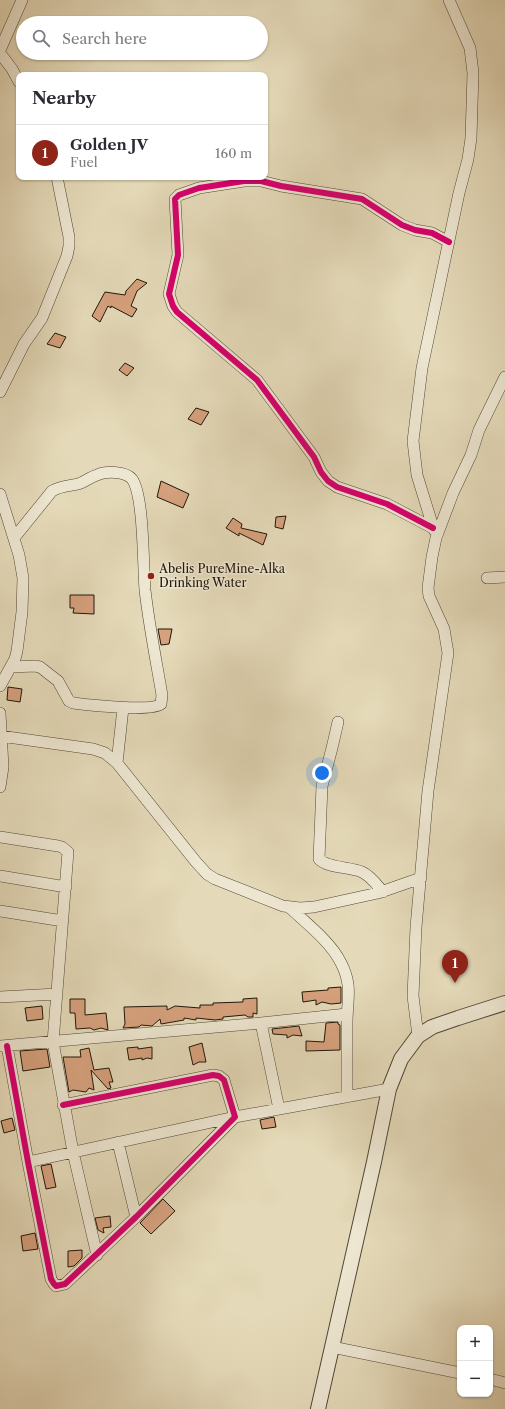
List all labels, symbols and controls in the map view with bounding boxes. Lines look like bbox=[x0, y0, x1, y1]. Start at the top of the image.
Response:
search box bbox=[16, 16, 268, 60]
icon: search bbox=[30, 27, 52, 49]
text: Search here bbox=[62, 29, 147, 48]
text: Nearby bbox=[32, 88, 96, 108]
text: Golden JV bbox=[70, 135, 148, 154]
text: 1 bbox=[42, 145, 48, 161]
text: 160 m bbox=[215, 145, 252, 161]
text: Fuel bbox=[70, 154, 98, 170]
place label: Abelis PureMine-Alka Drinking Water bbox=[158, 561, 286, 590]
marker: Abelis PureMine-Alka Drinking Water bbox=[146, 571, 156, 581]
your location bbox=[312, 763, 332, 783]
pin: 1 bbox=[442, 950, 468, 983]
map controls bbox=[457, 1325, 493, 1397]
button: + bbox=[457, 1325, 493, 1361]
button: − bbox=[457, 1361, 493, 1397]

